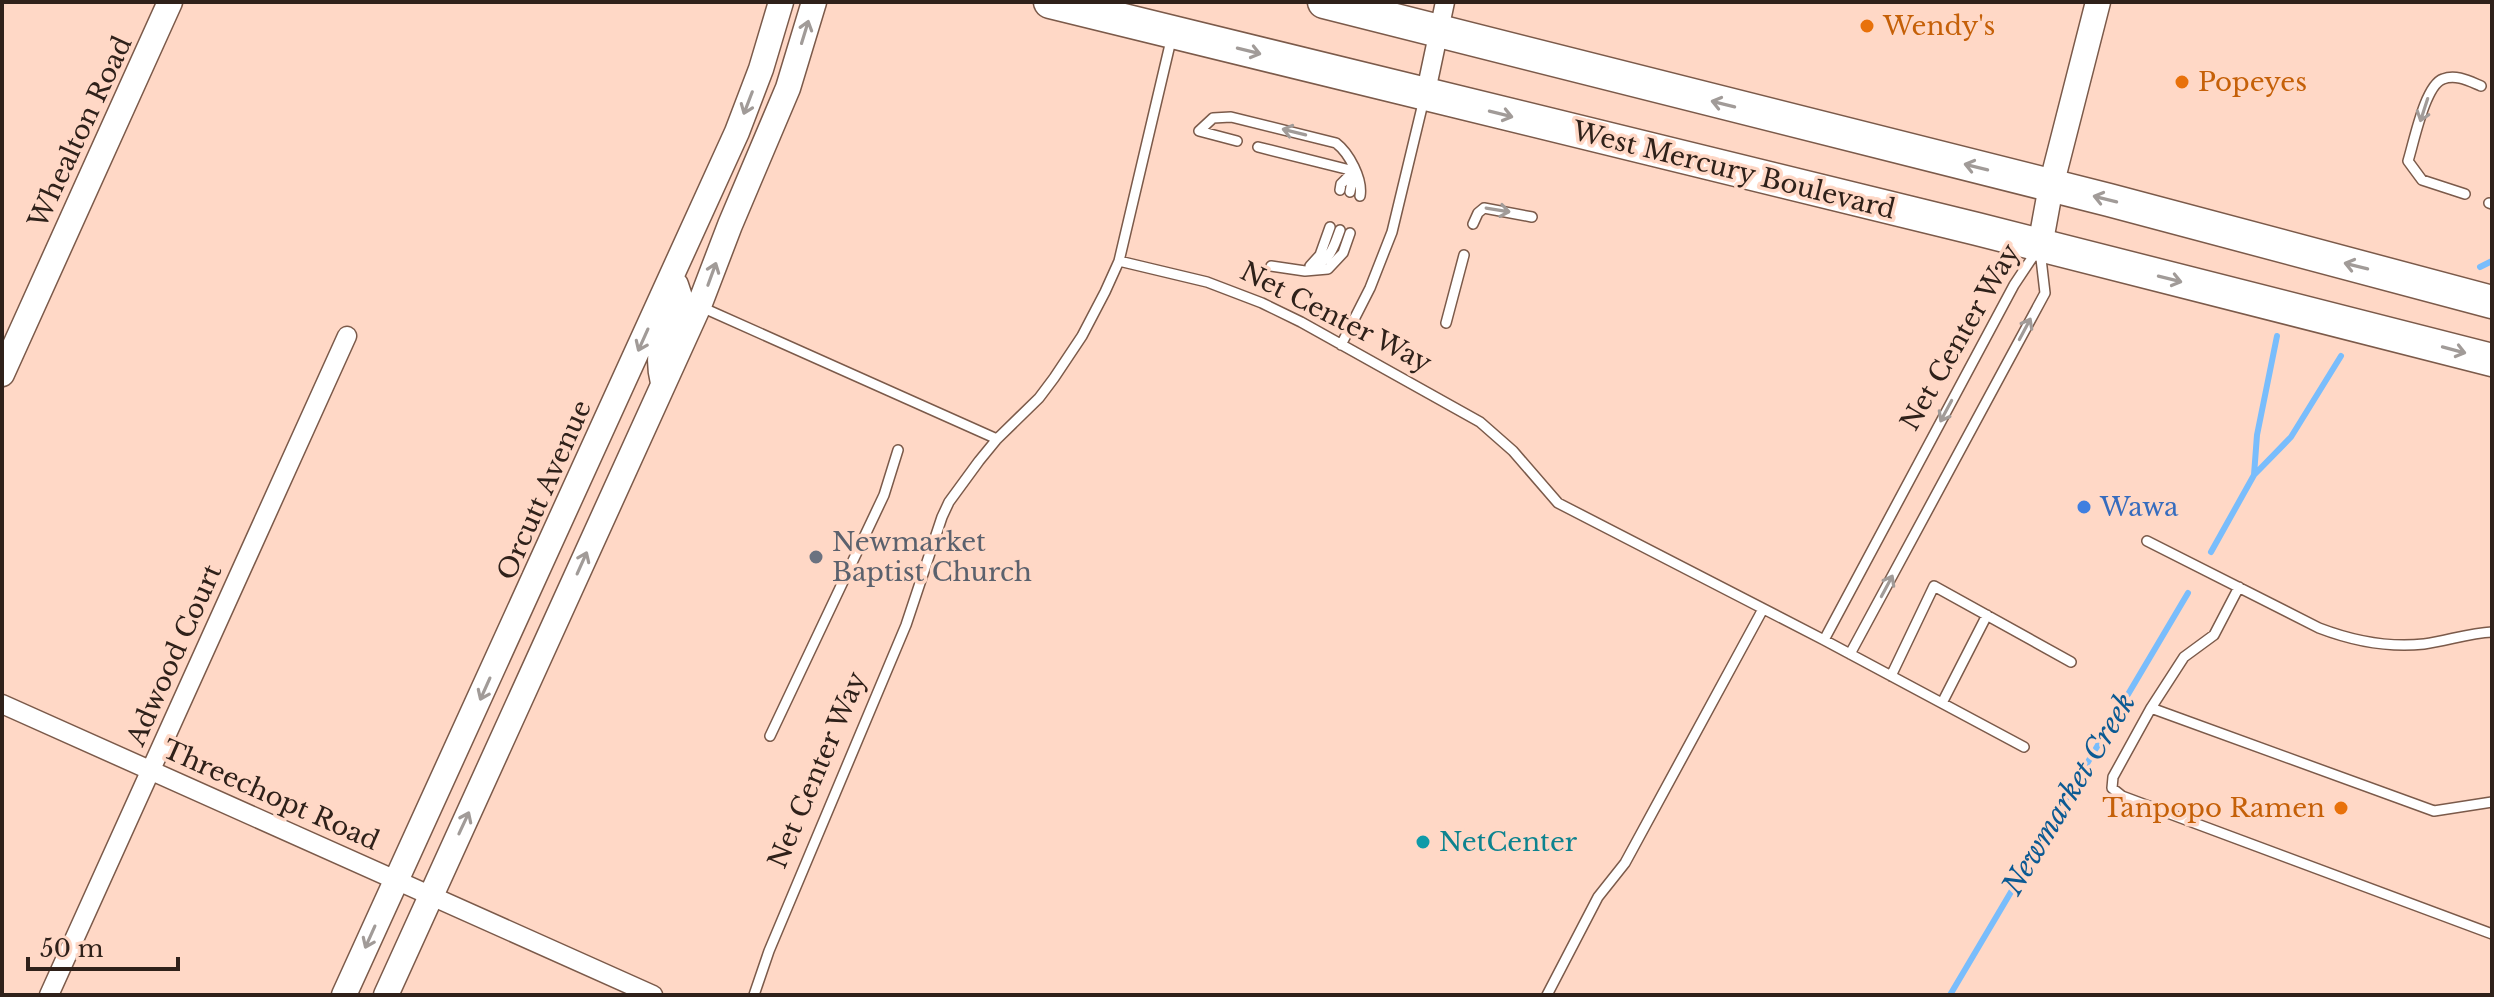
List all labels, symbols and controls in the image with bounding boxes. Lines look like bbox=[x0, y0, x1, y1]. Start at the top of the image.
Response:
place label: Wendy's bbox=[1882, 10, 1995, 42]
marker: Wendy's bbox=[1858, 17, 1876, 35]
one-way arrow bbox=[799, 20, 813, 45]
street label: Whealton Road bbox=[21, 31, 138, 234]
one-way arrow bbox=[1235, 44, 1261, 59]
place label: Popeyes bbox=[2198, 66, 2307, 98]
marker: Popeyes bbox=[2173, 73, 2191, 91]
one-way arrow bbox=[740, 90, 754, 115]
one-way arrow bbox=[1711, 95, 1737, 110]
one-way arrow bbox=[2416, 96, 2431, 122]
one-way arrow bbox=[1488, 107, 1513, 122]
street label: West Mercury Boulevard bbox=[1568, 114, 1899, 226]
one-way arrow bbox=[1282, 124, 1307, 139]
one-way arrow bbox=[1963, 159, 1989, 174]
one-way arrow bbox=[2092, 191, 2118, 206]
one-way arrow bbox=[1485, 203, 1511, 218]
street label: Net Center Way bbox=[1894, 238, 2027, 436]
street label: Net Center Way bbox=[1235, 255, 1437, 379]
one-way arrow bbox=[2344, 258, 2370, 273]
one-way arrow bbox=[706, 263, 720, 287]
one-way arrow bbox=[2157, 272, 2182, 287]
one-way arrow bbox=[2018, 318, 2034, 341]
one-way arrow bbox=[634, 327, 649, 352]
one-way arrow bbox=[2441, 344, 2467, 359]
street label: Orcutt Avenue bbox=[490, 395, 598, 585]
one-way arrow bbox=[1938, 399, 1954, 422]
place label: Wawa bbox=[2099, 491, 2179, 523]
marker: Wawa bbox=[2075, 498, 2093, 516]
place label: Newmarket Baptist Church bbox=[832, 526, 1032, 588]
marker: Newmarket Baptist Church bbox=[807, 548, 825, 566]
one-way arrow bbox=[575, 551, 590, 575]
street label: Adwood Court bbox=[119, 559, 228, 752]
one-way arrow bbox=[1880, 574, 1896, 598]
street label: Net Center Way bbox=[761, 667, 873, 873]
one-way arrow bbox=[476, 676, 491, 701]
water label: Newmarket Creek bbox=[1994, 687, 2143, 902]
street label: Threechopt Road bbox=[158, 733, 384, 857]
place label: Tanpopo Ramen bbox=[2102, 792, 2325, 824]
marker: Tanpopo Ramen bbox=[2332, 799, 2350, 817]
one-way arrow bbox=[457, 811, 472, 835]
place label: NetCenter bbox=[1439, 826, 1578, 858]
marker: NetCenter bbox=[1414, 833, 1432, 851]
scale bar bbox=[28, 921, 178, 971]
one-way arrow bbox=[362, 925, 377, 949]
text: 50 m bbox=[40, 934, 104, 963]

